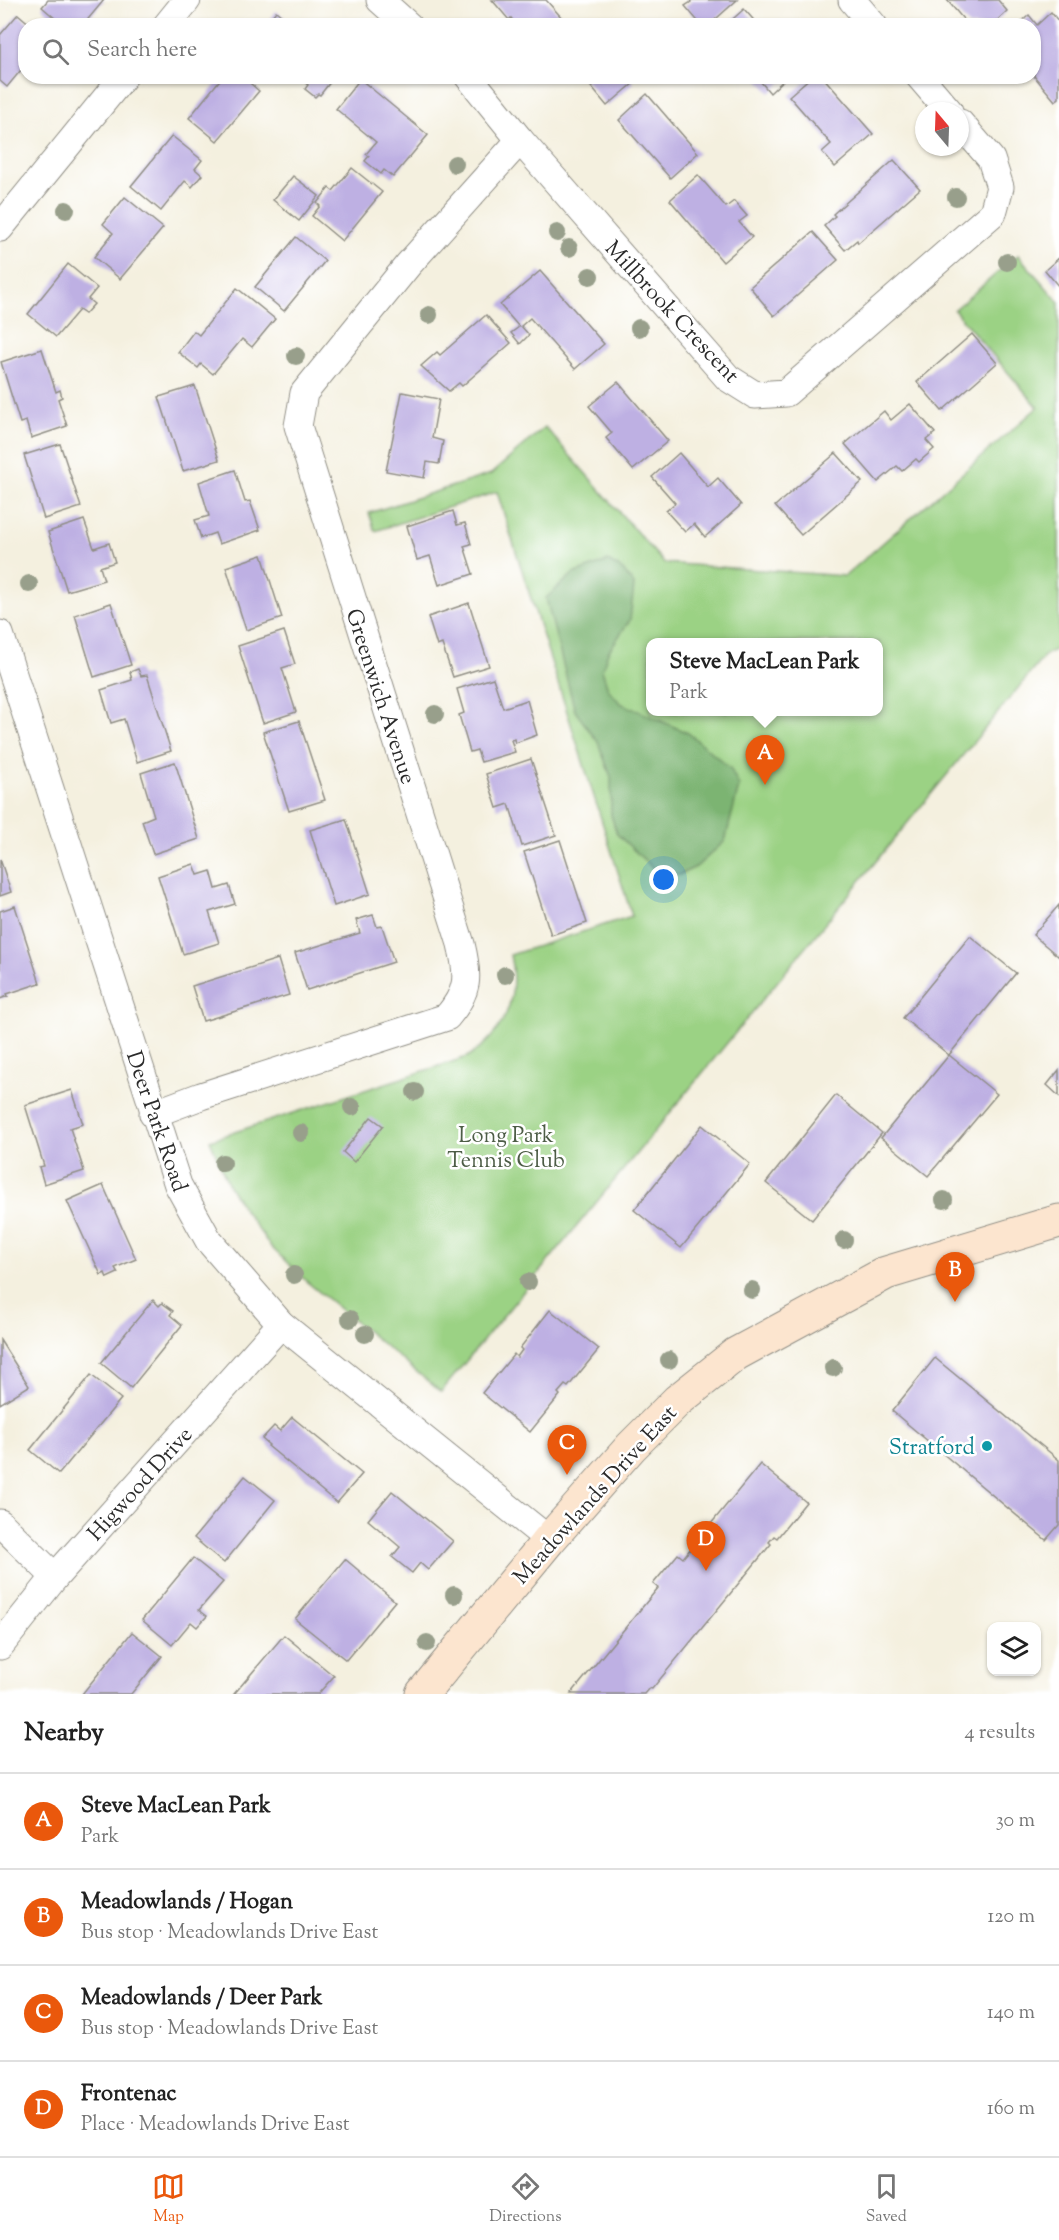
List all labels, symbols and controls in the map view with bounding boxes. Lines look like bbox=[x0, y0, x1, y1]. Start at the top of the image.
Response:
search box bbox=[18, 18, 1041, 84]
icon: search bbox=[39, 35, 72, 68]
text: Search here bbox=[87, 35, 197, 67]
north arrow bbox=[915, 102, 969, 156]
street label: Millbrook Crescent bbox=[596, 235, 746, 392]
street label: Greenwich Avenue bbox=[336, 605, 423, 789]
popup bbox=[646, 638, 883, 716]
text: Steve MacLean Park bbox=[670, 647, 859, 679]
text: Park bbox=[670, 679, 708, 708]
pin: A bbox=[746, 736, 784, 785]
your location bbox=[649, 865, 678, 894]
street label: Deer Park Road bbox=[116, 1047, 194, 1197]
park label: Long Park Tennis Club bbox=[447, 1121, 565, 1178]
pin: B bbox=[936, 1252, 974, 1302]
street label: Meadowlands Drive East bbox=[507, 1399, 686, 1593]
street label: Higwood Drive bbox=[81, 1421, 201, 1549]
pin: C bbox=[548, 1426, 586, 1475]
place label: Stratford bbox=[889, 1433, 975, 1465]
marker: Stratford bbox=[980, 1439, 994, 1453]
pin: D bbox=[686, 1522, 726, 1571]
map controls bbox=[987, 1622, 1041, 1676]
button: layers bbox=[987, 1622, 1041, 1676]
text: Nearby bbox=[24, 1715, 104, 1752]
text: 4 results bbox=[964, 1719, 1035, 1748]
text: Steve MacLean Park bbox=[81, 1791, 271, 1823]
text: A bbox=[35, 1807, 52, 1836]
text: 30 m bbox=[996, 1807, 1035, 1836]
text: Park bbox=[81, 1823, 119, 1852]
text: Meadowlands / Hogan bbox=[81, 1887, 293, 1919]
text: B bbox=[37, 1903, 50, 1932]
text: 120 m bbox=[987, 1903, 1035, 1932]
text: Bus stop · Meadowlands Drive East bbox=[81, 1919, 378, 1948]
text: Meadowlands / Deer Park bbox=[81, 1983, 323, 2015]
text: C bbox=[35, 1999, 52, 2028]
text: 140 m bbox=[987, 1999, 1035, 2028]
text: Bus stop · Meadowlands Drive East bbox=[81, 2015, 378, 2044]
text: Frontenac bbox=[81, 2079, 176, 2111]
text: D bbox=[36, 2095, 51, 2124]
text: 160 m bbox=[987, 2095, 1035, 2124]
text: Place · Meadowlands Drive East bbox=[81, 2111, 350, 2140]
tab: Map bbox=[152, 2170, 185, 2229]
tab: Directions bbox=[489, 2170, 562, 2229]
tab: Saved bbox=[866, 2170, 907, 2229]

